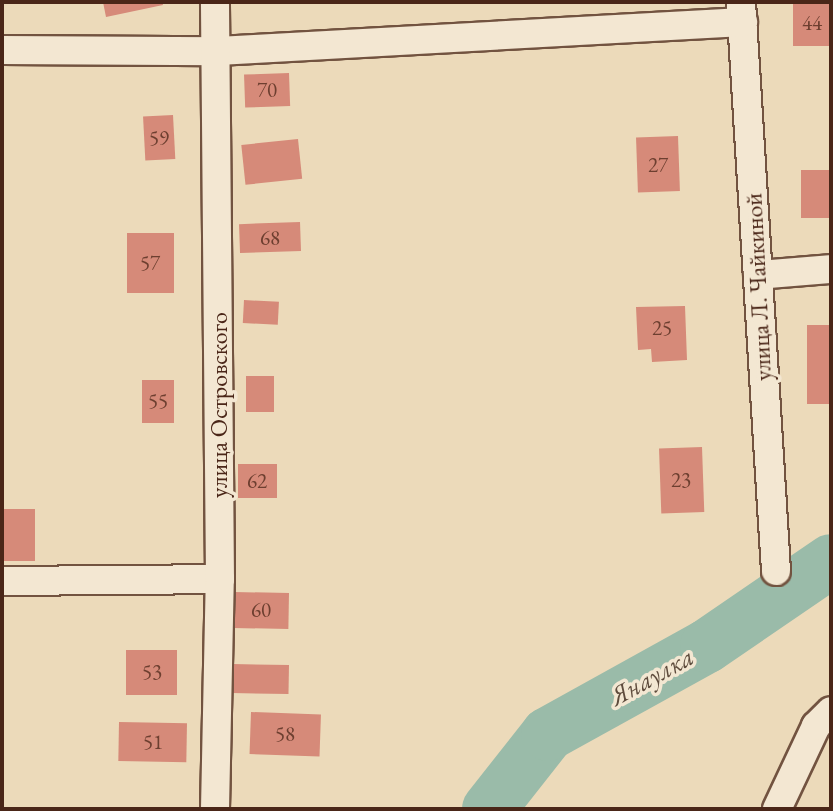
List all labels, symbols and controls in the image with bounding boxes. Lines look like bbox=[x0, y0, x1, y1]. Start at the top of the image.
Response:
house number: 44 bbox=[802, 10, 822, 36]
house number: 70 bbox=[257, 77, 277, 103]
house number: 59 bbox=[149, 125, 169, 151]
house number: 27 bbox=[648, 152, 668, 178]
street label: улица Л. Чайкиной bbox=[739, 192, 777, 382]
house number: 68 bbox=[260, 225, 280, 251]
house number: 57 bbox=[140, 250, 160, 276]
street label: улица Островского bbox=[205, 312, 233, 498]
house number: 25 bbox=[652, 315, 672, 341]
house number: 55 bbox=[148, 388, 168, 414]
house number: 23 bbox=[671, 467, 691, 493]
house number: 62 bbox=[247, 468, 267, 494]
house number: 60 bbox=[251, 597, 271, 623]
water label: Янаулка bbox=[605, 641, 699, 713]
house number: 53 bbox=[142, 659, 162, 685]
house number: 58 bbox=[275, 721, 295, 747]
house number: 51 bbox=[143, 729, 163, 755]

